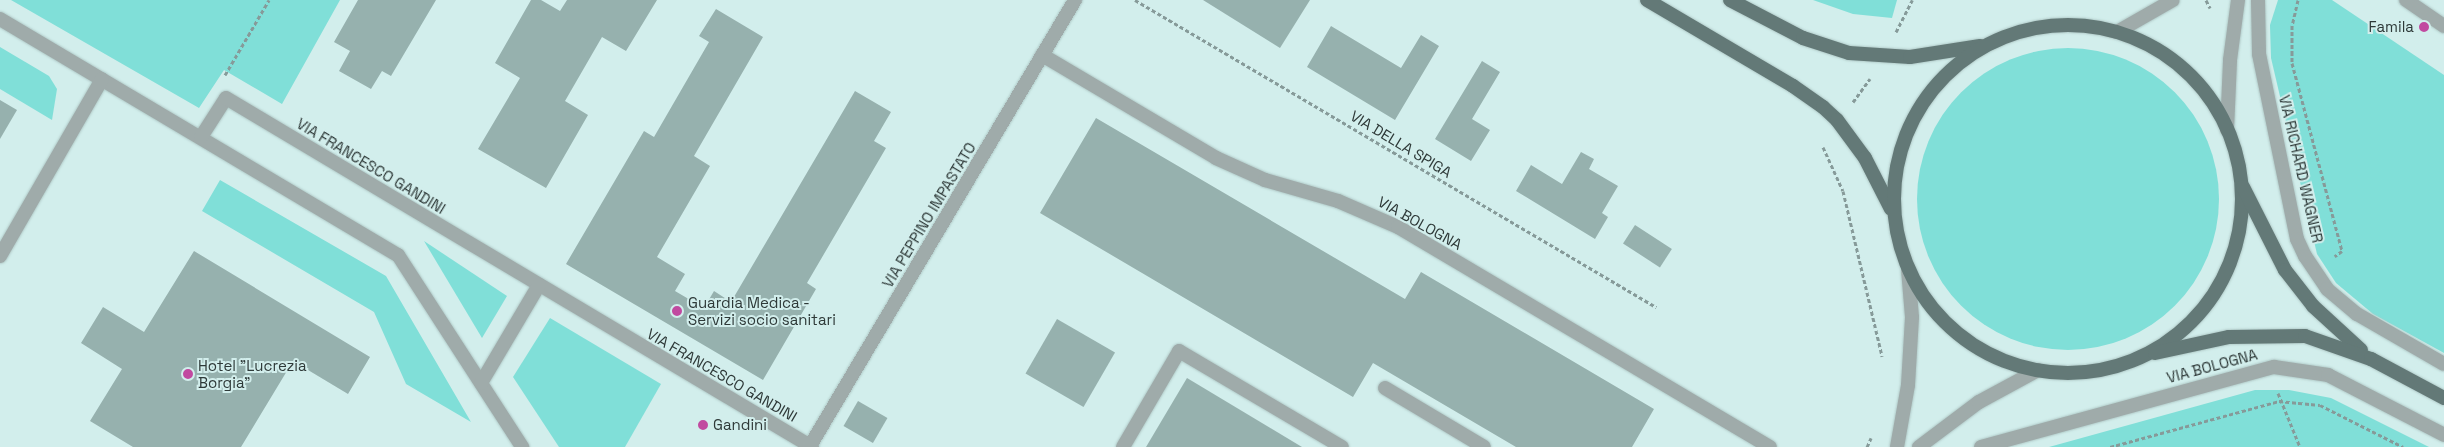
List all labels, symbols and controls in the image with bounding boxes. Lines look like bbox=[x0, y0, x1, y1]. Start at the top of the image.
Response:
place label: Famila bbox=[2369, 18, 2414, 36]
marker: Famila bbox=[2418, 21, 2430, 33]
street label: VIA RICHARD WAGNER bbox=[2275, 93, 2327, 245]
street label: VIA DELLA SPIGA bbox=[1347, 107, 1455, 181]
street label: VIA FRANCESCO GANDINI bbox=[293, 114, 449, 218]
street label: VIA PEPPINO IMPASTATO bbox=[878, 139, 980, 291]
street label: VIA BOLOGNA bbox=[1375, 192, 1465, 254]
place label: Guardia Medica - Servizi socio sanitari bbox=[688, 293, 836, 328]
marker: Guardia Medica - Servizi socio sanitari bbox=[670, 304, 684, 318]
street label: VIA FRANCESCO GANDINI bbox=[644, 325, 800, 425]
street label: VIA BOLOGNA bbox=[2165, 345, 2259, 387]
place label: Hotel "Lucrezia Borgia" bbox=[198, 356, 307, 391]
marker: Hotel "Lucrezia Borgia" bbox=[182, 368, 194, 380]
place label: Gandini bbox=[713, 416, 767, 434]
marker: Gandini bbox=[697, 419, 709, 431]

